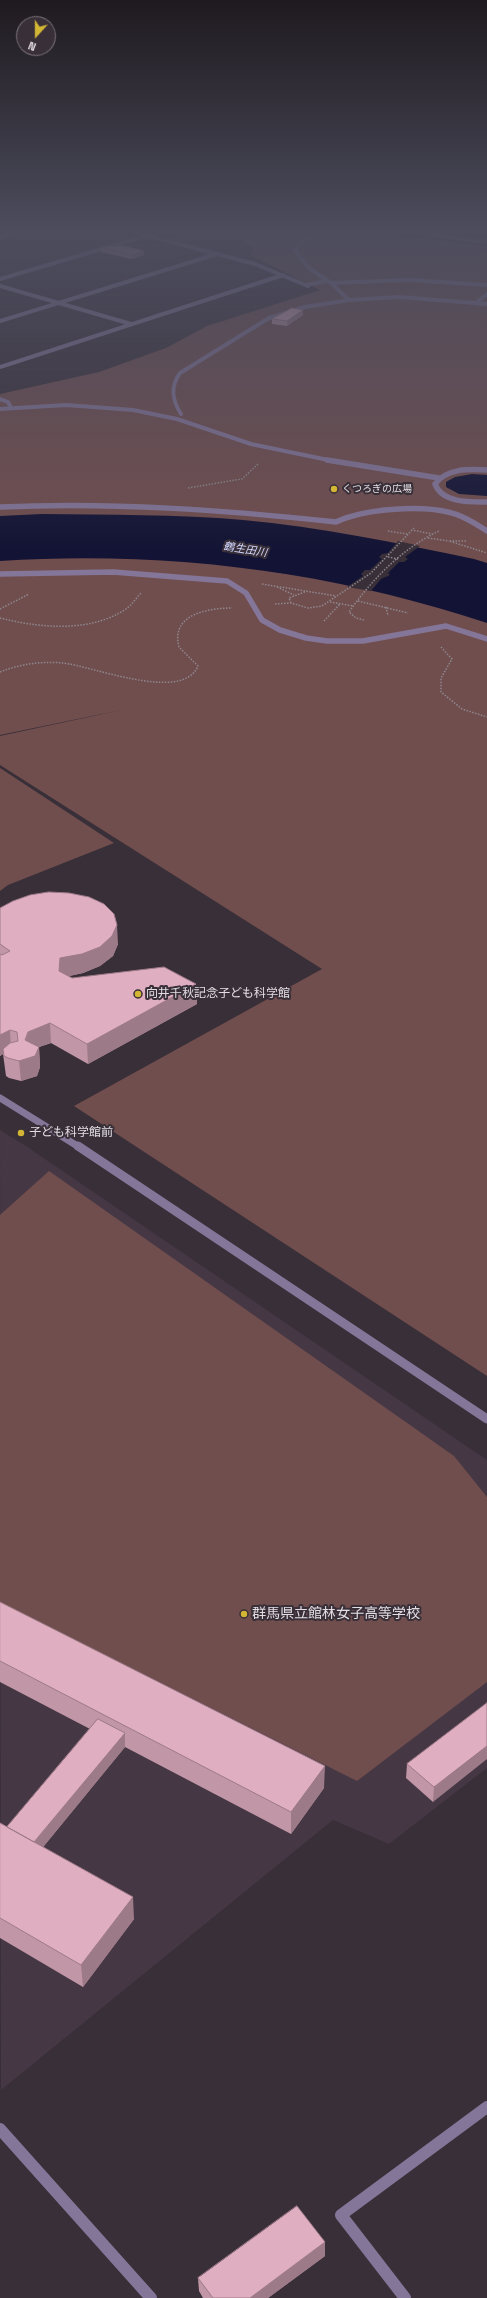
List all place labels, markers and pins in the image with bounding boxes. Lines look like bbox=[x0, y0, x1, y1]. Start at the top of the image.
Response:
place label: くつろぎの広場 bbox=[342, 483, 412, 495]
marker: くつろぎの広場 bbox=[329, 484, 339, 494]
place label: 向井千秋記念子ども科学館 bbox=[146, 987, 290, 1001]
marker: 向井千秋記念子ども科学館 bbox=[133, 989, 143, 999]
place label: 子ども科学館前 bbox=[29, 1126, 113, 1140]
marker: 子ども科学館前 bbox=[16, 1128, 26, 1138]
place label: 群馬県立館林女子高等学校 bbox=[252, 1606, 420, 1622]
marker: 群馬県立館林女子高等学校 bbox=[239, 1609, 249, 1619]

